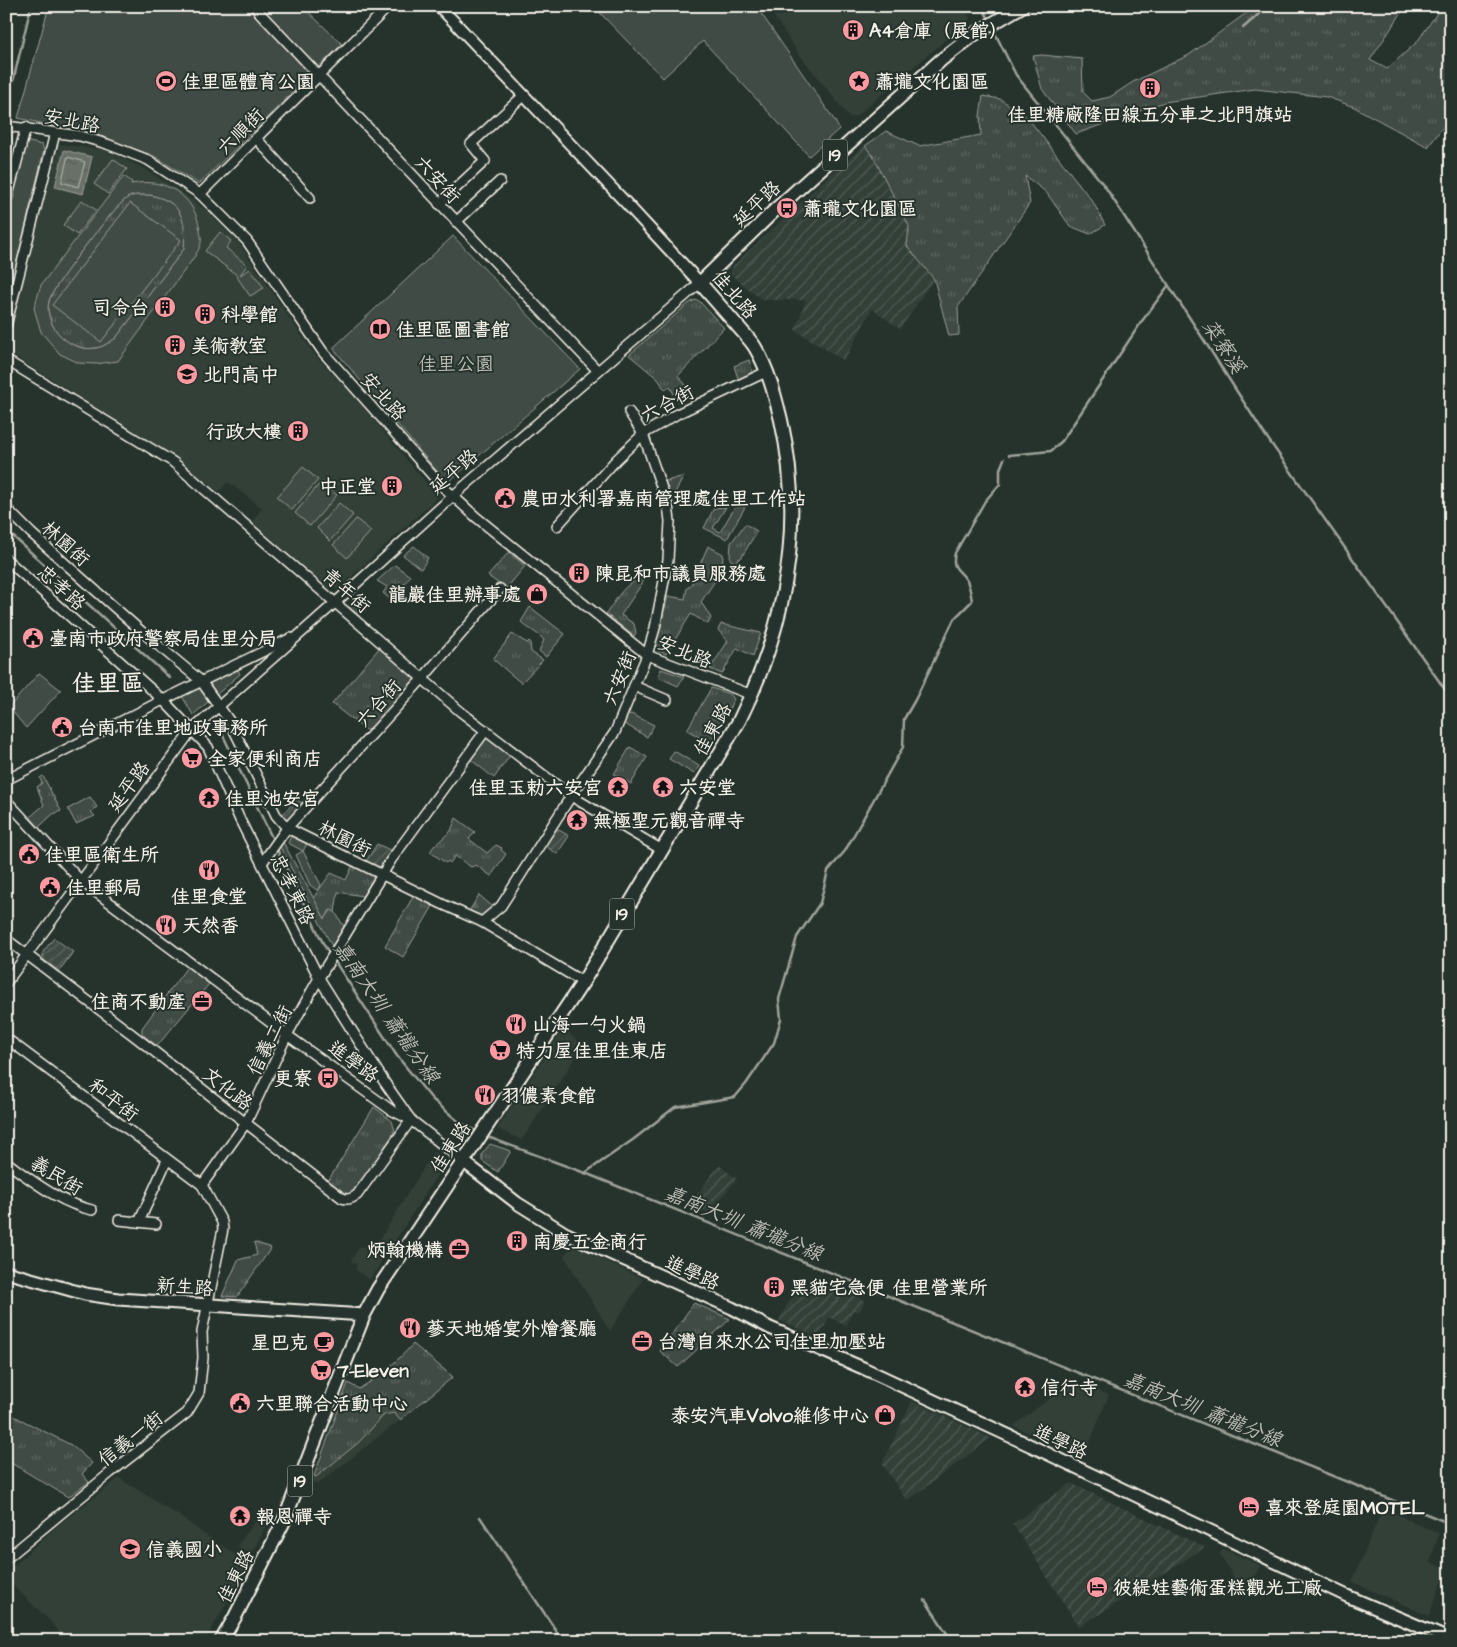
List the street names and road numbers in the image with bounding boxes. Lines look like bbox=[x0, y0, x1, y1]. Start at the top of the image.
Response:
street label: 六順街 bbox=[211, 102, 271, 162]
street label: 安北路 bbox=[41, 103, 102, 140]
road number: 19 bbox=[822, 140, 848, 170]
street label: 六安街 bbox=[408, 150, 466, 210]
street label: 延平路 bbox=[727, 175, 787, 233]
street label: 佳北路 bbox=[705, 265, 763, 325]
street label: 安北路 bbox=[354, 367, 412, 427]
street label: 六合街 bbox=[636, 379, 699, 430]
street label: 延平路 bbox=[424, 443, 484, 501]
street label: 林園街 bbox=[35, 515, 95, 573]
street label: 忠孝路 bbox=[31, 559, 91, 617]
street label: 青年街 bbox=[316, 562, 376, 620]
street label: 安北路 bbox=[653, 629, 716, 676]
street label: 六安街 bbox=[597, 647, 644, 710]
street label: 六合街 bbox=[350, 674, 408, 734]
street label: 佳東路 bbox=[688, 698, 739, 761]
street label: 延平路 bbox=[102, 756, 157, 818]
street label: 林園街 bbox=[313, 814, 376, 864]
street label: 忠孝東路 bbox=[263, 850, 320, 930]
road number: 19 bbox=[610, 899, 634, 930]
street label: 信義二街 bbox=[241, 1001, 300, 1081]
street label: 進學路 bbox=[322, 1035, 384, 1090]
street label: 文化路 bbox=[196, 1061, 258, 1117]
street label: 和平街 bbox=[82, 1072, 144, 1128]
street label: 佳東路 bbox=[424, 1117, 478, 1179]
street label: 義民街 bbox=[25, 1150, 88, 1203]
street label: 進學路 bbox=[661, 1249, 724, 1297]
street label: 新生路 bbox=[156, 1272, 214, 1303]
street label: 信義一街 bbox=[93, 1405, 169, 1473]
street label: 進學路 bbox=[1029, 1418, 1092, 1467]
road number: 19 bbox=[288, 1465, 312, 1496]
street label: 佳東路 bbox=[211, 1545, 261, 1608]

